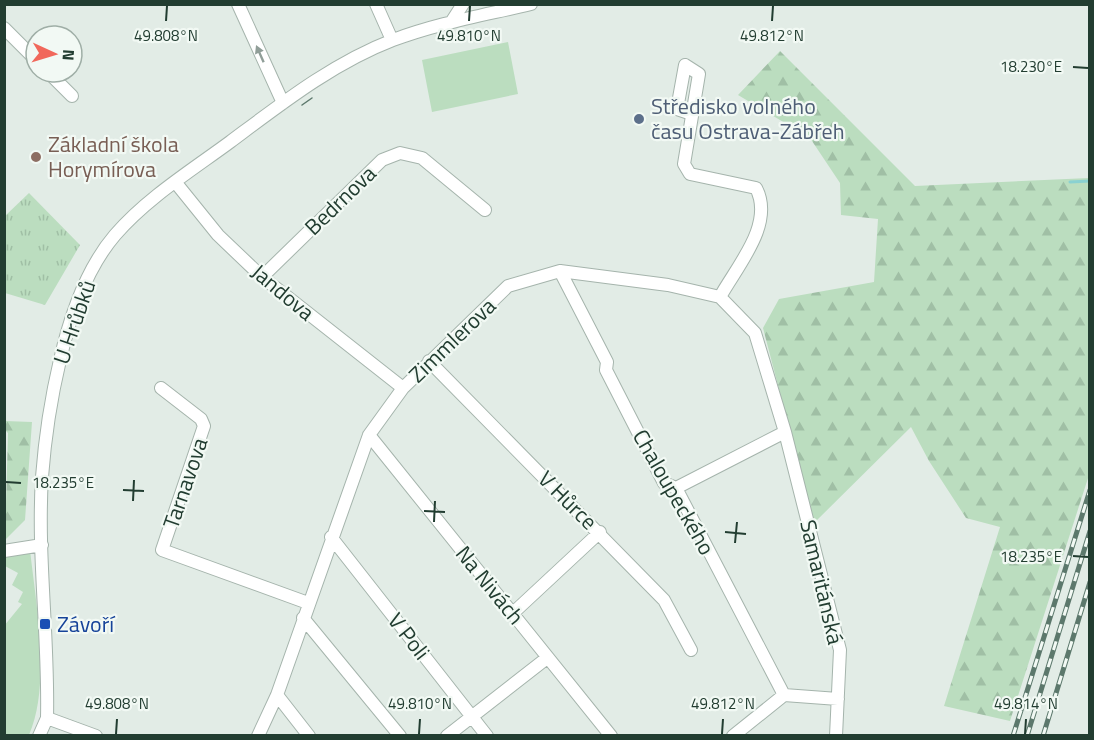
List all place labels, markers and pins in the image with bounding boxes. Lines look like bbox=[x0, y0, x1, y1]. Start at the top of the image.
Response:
place label: Středisko volného času Ostrava-Zábřeh bbox=[651, 89, 845, 148]
marker: Středisko volného času Ostrava-Zábřeh bbox=[632, 112, 646, 126]
place label: Základní škola Horymírova bbox=[48, 127, 179, 186]
marker: Základní škola Horymírova bbox=[29, 150, 43, 164]
place label: Závoří bbox=[57, 607, 116, 641]
marker: Závoří bbox=[38, 617, 52, 631]

